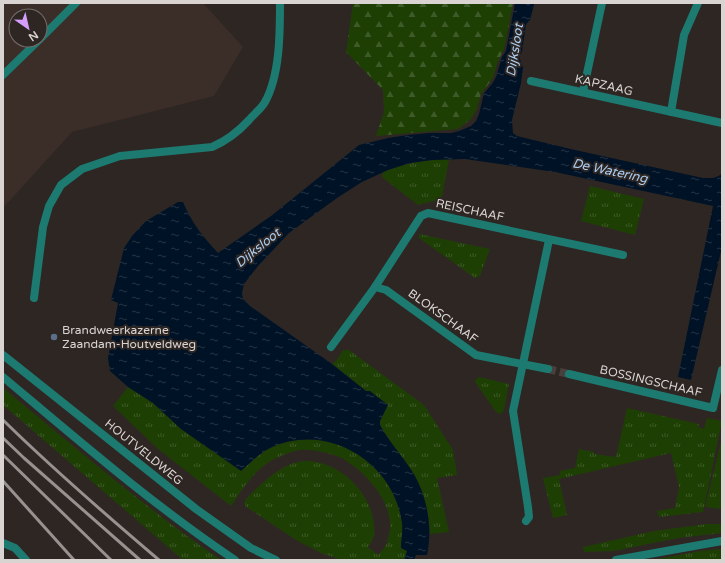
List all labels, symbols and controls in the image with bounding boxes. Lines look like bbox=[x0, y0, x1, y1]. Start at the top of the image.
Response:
north arrow bbox=[8, 8, 48, 48]
water label: Dijksloot bbox=[503, 20, 527, 78]
text: N bbox=[26, 28, 41, 44]
street label: KAPZAAG bbox=[574, 72, 634, 98]
water label: De Watering bbox=[571, 155, 650, 187]
street label: REISCHAAF bbox=[435, 196, 505, 224]
water label: Dijksloot bbox=[232, 224, 285, 271]
street label: BLOKSCHAAF bbox=[405, 286, 481, 346]
place label: Brandweerkazerne Zaandam-Houtveldweg bbox=[62, 323, 196, 351]
marker: Brandweerkazerne Zaandam-Houtveldweg bbox=[49, 332, 59, 342]
street label: BOSSINGSCHAAF bbox=[598, 362, 704, 400]
street label: HOUTVELDWEG bbox=[102, 416, 186, 488]

